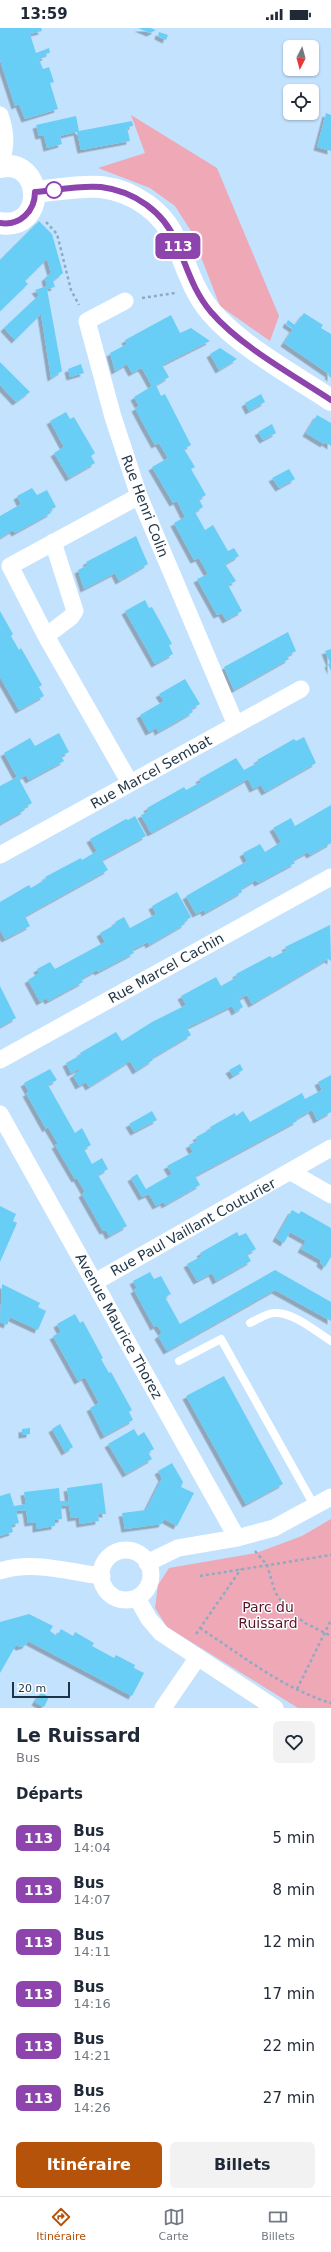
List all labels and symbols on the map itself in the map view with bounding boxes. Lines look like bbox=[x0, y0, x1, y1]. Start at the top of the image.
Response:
north arrow bbox=[283, 40, 319, 76]
unlabelled marker bbox=[45, 181, 63, 199]
line badge: 113 bbox=[155, 233, 201, 259]
street label: Rue Henri Colin bbox=[118, 453, 172, 559]
street label: Rue Marcel Sembat bbox=[88, 732, 215, 812]
street label: Rue Marcel Cachin bbox=[105, 930, 227, 1006]
street label: Rue Paul Vaillant Couturier bbox=[108, 1175, 279, 1279]
street label: Avenue Maurice Thorez bbox=[72, 1250, 166, 1402]
park label: Parc du Ruissard bbox=[238, 1599, 298, 1631]
scale bar bbox=[12, 1680, 70, 1699]

